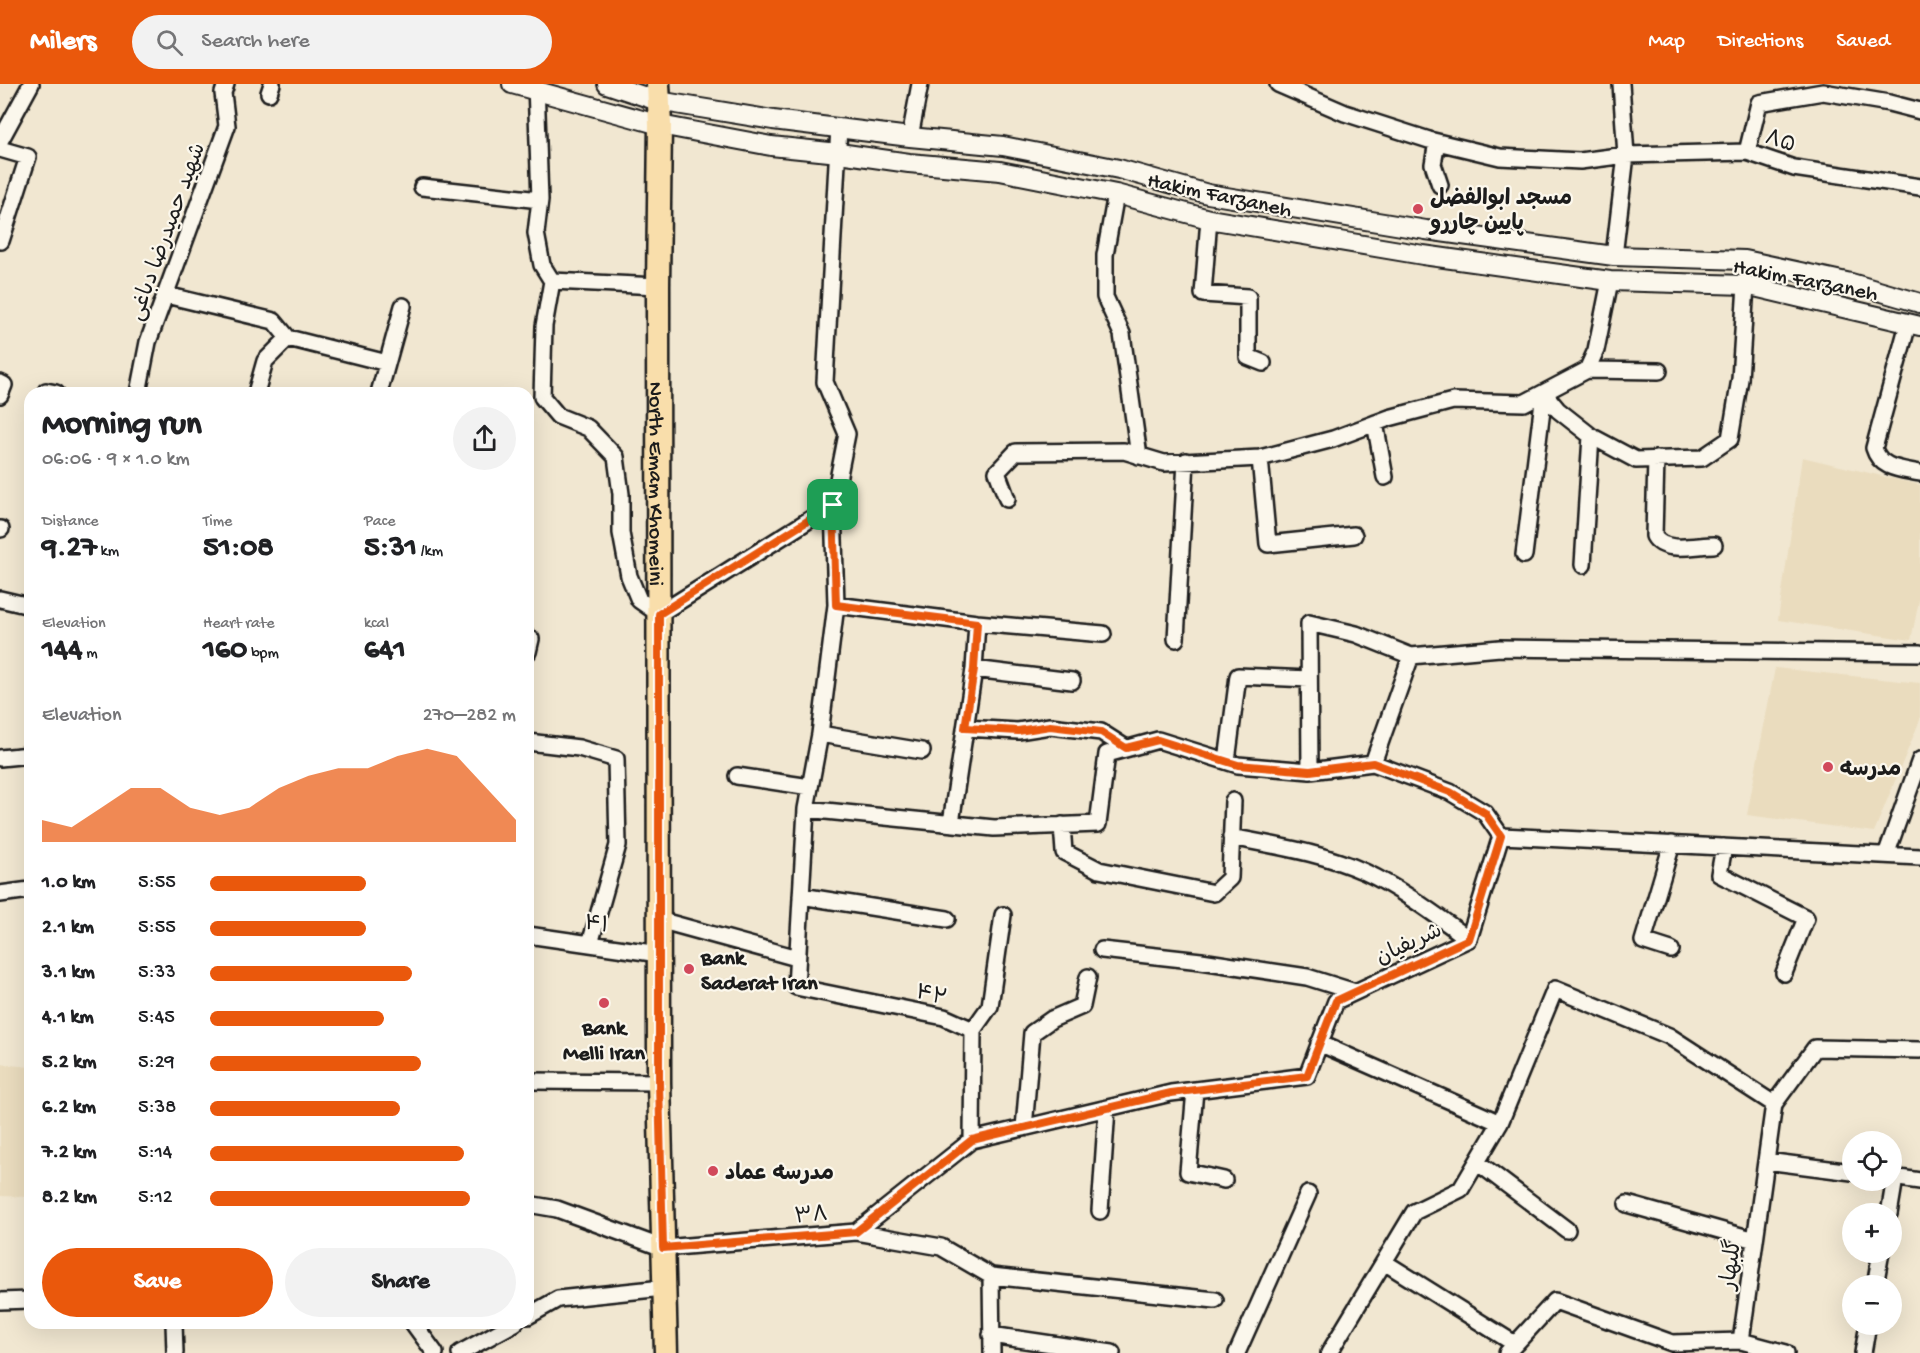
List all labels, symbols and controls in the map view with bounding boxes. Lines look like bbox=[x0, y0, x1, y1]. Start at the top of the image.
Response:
search box bbox=[132, 15, 552, 69]
text: Milers bbox=[30, 26, 96, 59]
icon: search bbox=[153, 26, 186, 59]
text: Search here bbox=[201, 29, 310, 55]
text: Map bbox=[1648, 30, 1685, 55]
text: Directions bbox=[1718, 30, 1803, 55]
text: Saved bbox=[1836, 30, 1890, 55]
street label: ۸۵ bbox=[1761, 126, 1798, 160]
street label: شهید حمیدرضا دباغی bbox=[124, 140, 213, 325]
street label: Hakim Farzaneh bbox=[1145, 169, 1294, 225]
place label: مسجد ابوالفضل پایین چاررو bbox=[1428, 187, 1572, 238]
marker: مسجد ابوالفضل پایین چاررو bbox=[1411, 202, 1425, 216]
street label: Hakim Farzaneh bbox=[1731, 255, 1880, 309]
street label: North Emam Khomeini bbox=[641, 382, 667, 586]
text: Morning run bbox=[42, 407, 202, 445]
button: share bbox=[453, 407, 516, 470]
text: 06:06 · 9 × 1.0 km bbox=[42, 449, 190, 472]
pin bbox=[807, 479, 858, 530]
icon: arrive bbox=[816, 488, 849, 521]
text: Distance bbox=[42, 513, 99, 532]
text: Time bbox=[203, 513, 232, 532]
text: Pace bbox=[364, 513, 395, 532]
text: 9.27 bbox=[42, 532, 97, 567]
text: 51:08 bbox=[203, 532, 274, 567]
text: 5:31 bbox=[364, 532, 417, 567]
text: km bbox=[97, 543, 119, 562]
text: /km bbox=[417, 543, 443, 562]
text: Elevation bbox=[42, 615, 106, 634]
text: Heart rate bbox=[203, 615, 275, 634]
text: kcal bbox=[364, 615, 389, 634]
text: 144 bbox=[42, 634, 83, 669]
text: 160 bbox=[203, 634, 247, 669]
text: 641 bbox=[364, 634, 406, 669]
text: m bbox=[83, 645, 98, 664]
text: bpm bbox=[247, 645, 279, 664]
text: Elevation bbox=[42, 705, 122, 728]
text: 270–282 m bbox=[423, 705, 516, 728]
place label: مدرسه bbox=[1840, 758, 1901, 784]
marker: مدرسه bbox=[1821, 760, 1835, 774]
text: 1.0 km bbox=[42, 872, 96, 895]
text: 5:55 bbox=[138, 872, 176, 895]
street label: ۴۱ bbox=[583, 911, 610, 941]
text: 2.1 km bbox=[42, 917, 94, 940]
text: 5:55 bbox=[138, 917, 176, 940]
street label: شریفیان bbox=[1372, 919, 1447, 972]
place label: Bank Saderat Iran bbox=[700, 947, 818, 998]
text: 3.1 km bbox=[42, 962, 95, 985]
text: 5:33 bbox=[138, 962, 176, 985]
marker: Bank Saderat Iran bbox=[682, 962, 696, 976]
street label: ۴۲ bbox=[913, 980, 949, 1013]
marker: Bank Melli Iran bbox=[597, 996, 611, 1010]
text: 4.1 km bbox=[42, 1007, 94, 1030]
text: 5:45 bbox=[138, 1007, 175, 1030]
place label: Bank Melli Iran bbox=[563, 1017, 646, 1068]
text: 5.2 km bbox=[42, 1052, 96, 1075]
text: 5:29 bbox=[138, 1052, 175, 1075]
text: 6.2 km bbox=[42, 1097, 96, 1120]
text: 5:38 bbox=[138, 1097, 176, 1120]
map controls bbox=[1842, 1131, 1902, 1335]
button: locate bbox=[1842, 1131, 1902, 1191]
text: 7.2 km bbox=[42, 1142, 96, 1165]
text: 5:14 bbox=[138, 1142, 172, 1165]
place label: مدرسه عماد bbox=[725, 1162, 834, 1188]
marker: مدرسه عماد bbox=[706, 1164, 720, 1178]
text: 8.2 km bbox=[42, 1187, 97, 1210]
text: 5:12 bbox=[138, 1187, 173, 1210]
street label: ۳۸ bbox=[794, 1203, 829, 1231]
button: + bbox=[1842, 1203, 1902, 1263]
street label: گلبهار bbox=[1713, 1238, 1749, 1293]
button: Save bbox=[42, 1248, 273, 1317]
button: Share bbox=[285, 1248, 516, 1317]
button: − bbox=[1842, 1275, 1902, 1335]

